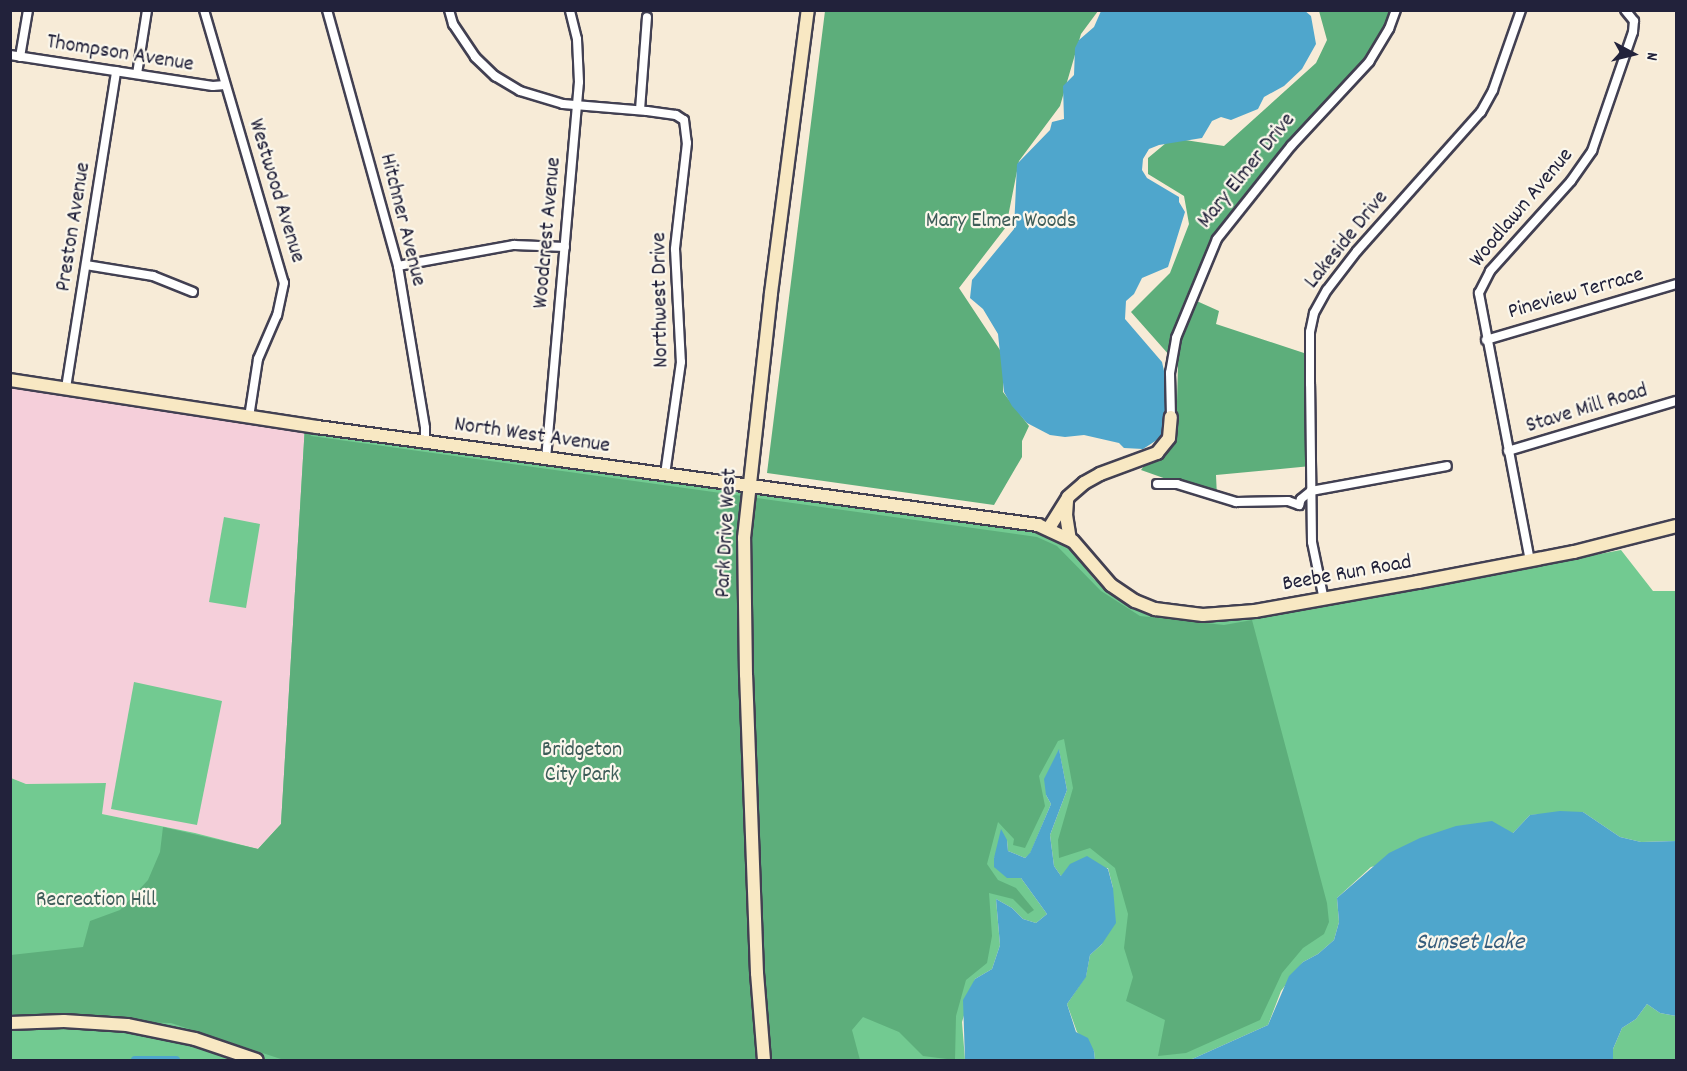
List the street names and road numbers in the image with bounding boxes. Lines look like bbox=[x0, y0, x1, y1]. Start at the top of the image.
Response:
street label: Thompson Avenue bbox=[45, 29, 195, 79]
street label: Mary Elmer Drive bbox=[1192, 108, 1302, 234]
street label: Westwood Avenue bbox=[242, 116, 310, 266]
street label: Woodlawn Avenue bbox=[1464, 143, 1580, 273]
street label: Hitchner Avenue bbox=[373, 151, 431, 289]
street label: Woodcrest Avenue bbox=[528, 156, 568, 310]
street label: Preston Avenue bbox=[51, 161, 97, 293]
street label: Lakeside Drive bbox=[1299, 186, 1395, 294]
street label: Northwest Drive bbox=[647, 232, 675, 368]
street label: Pineview Terrace bbox=[1505, 262, 1647, 326]
street label: Stave Mill Road bbox=[1523, 378, 1651, 440]
street label: North West Avenue bbox=[452, 412, 612, 460]
street label: Park Drive West bbox=[710, 468, 744, 598]
street label: Beebe Run Road bbox=[1280, 550, 1414, 598]

